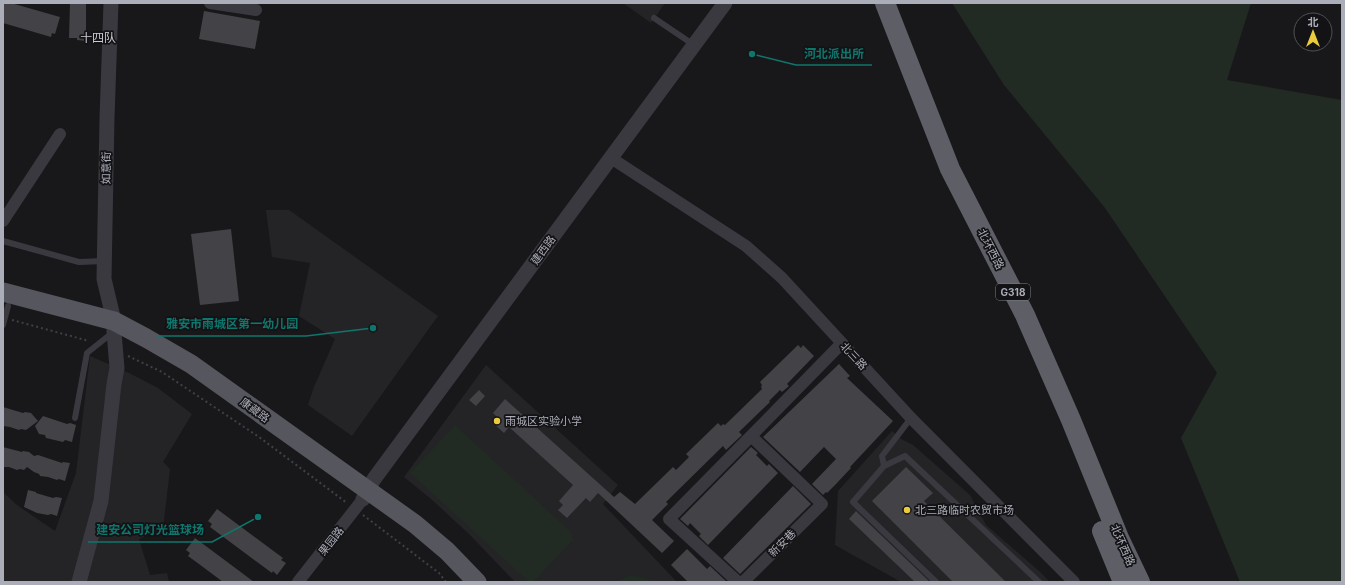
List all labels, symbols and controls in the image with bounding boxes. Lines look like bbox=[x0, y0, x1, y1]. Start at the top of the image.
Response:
north arrow bbox=[1293, 12, 1333, 52]
text: 北 bbox=[1308, 15, 1319, 29]
district label: 十四队 bbox=[80, 30, 116, 45]
callout: 河北派出所 bbox=[796, 41, 872, 65]
text: 河北派出所 bbox=[804, 46, 864, 61]
street label: 如意街 bbox=[99, 151, 113, 185]
street label: 北环西路 bbox=[975, 226, 1007, 272]
street label: 建西路 bbox=[528, 233, 558, 267]
road number: G318 bbox=[996, 284, 1030, 300]
callout: 雅安市雨城区第一幼儿园 bbox=[158, 312, 306, 336]
text: 雅安市雨城区第一幼儿园 bbox=[166, 316, 298, 331]
street label: 北三路 bbox=[838, 339, 870, 373]
street label: 康藏路 bbox=[238, 395, 272, 425]
place label: 雨城区实验小学 bbox=[505, 414, 582, 428]
marker: 雨城区实验小学 bbox=[492, 416, 502, 426]
place label: 北三路临时农贸市场 bbox=[915, 503, 1014, 517]
marker: 北三路临时农贸市场 bbox=[902, 505, 912, 515]
callout: 建安公司灯光篮球场 bbox=[88, 518, 212, 542]
text: 建安公司灯光篮球场 bbox=[96, 522, 204, 537]
street label: 北环西路 bbox=[1108, 522, 1138, 568]
street label: 果园路 bbox=[315, 524, 347, 558]
street label: 新安巷 bbox=[765, 526, 799, 560]

